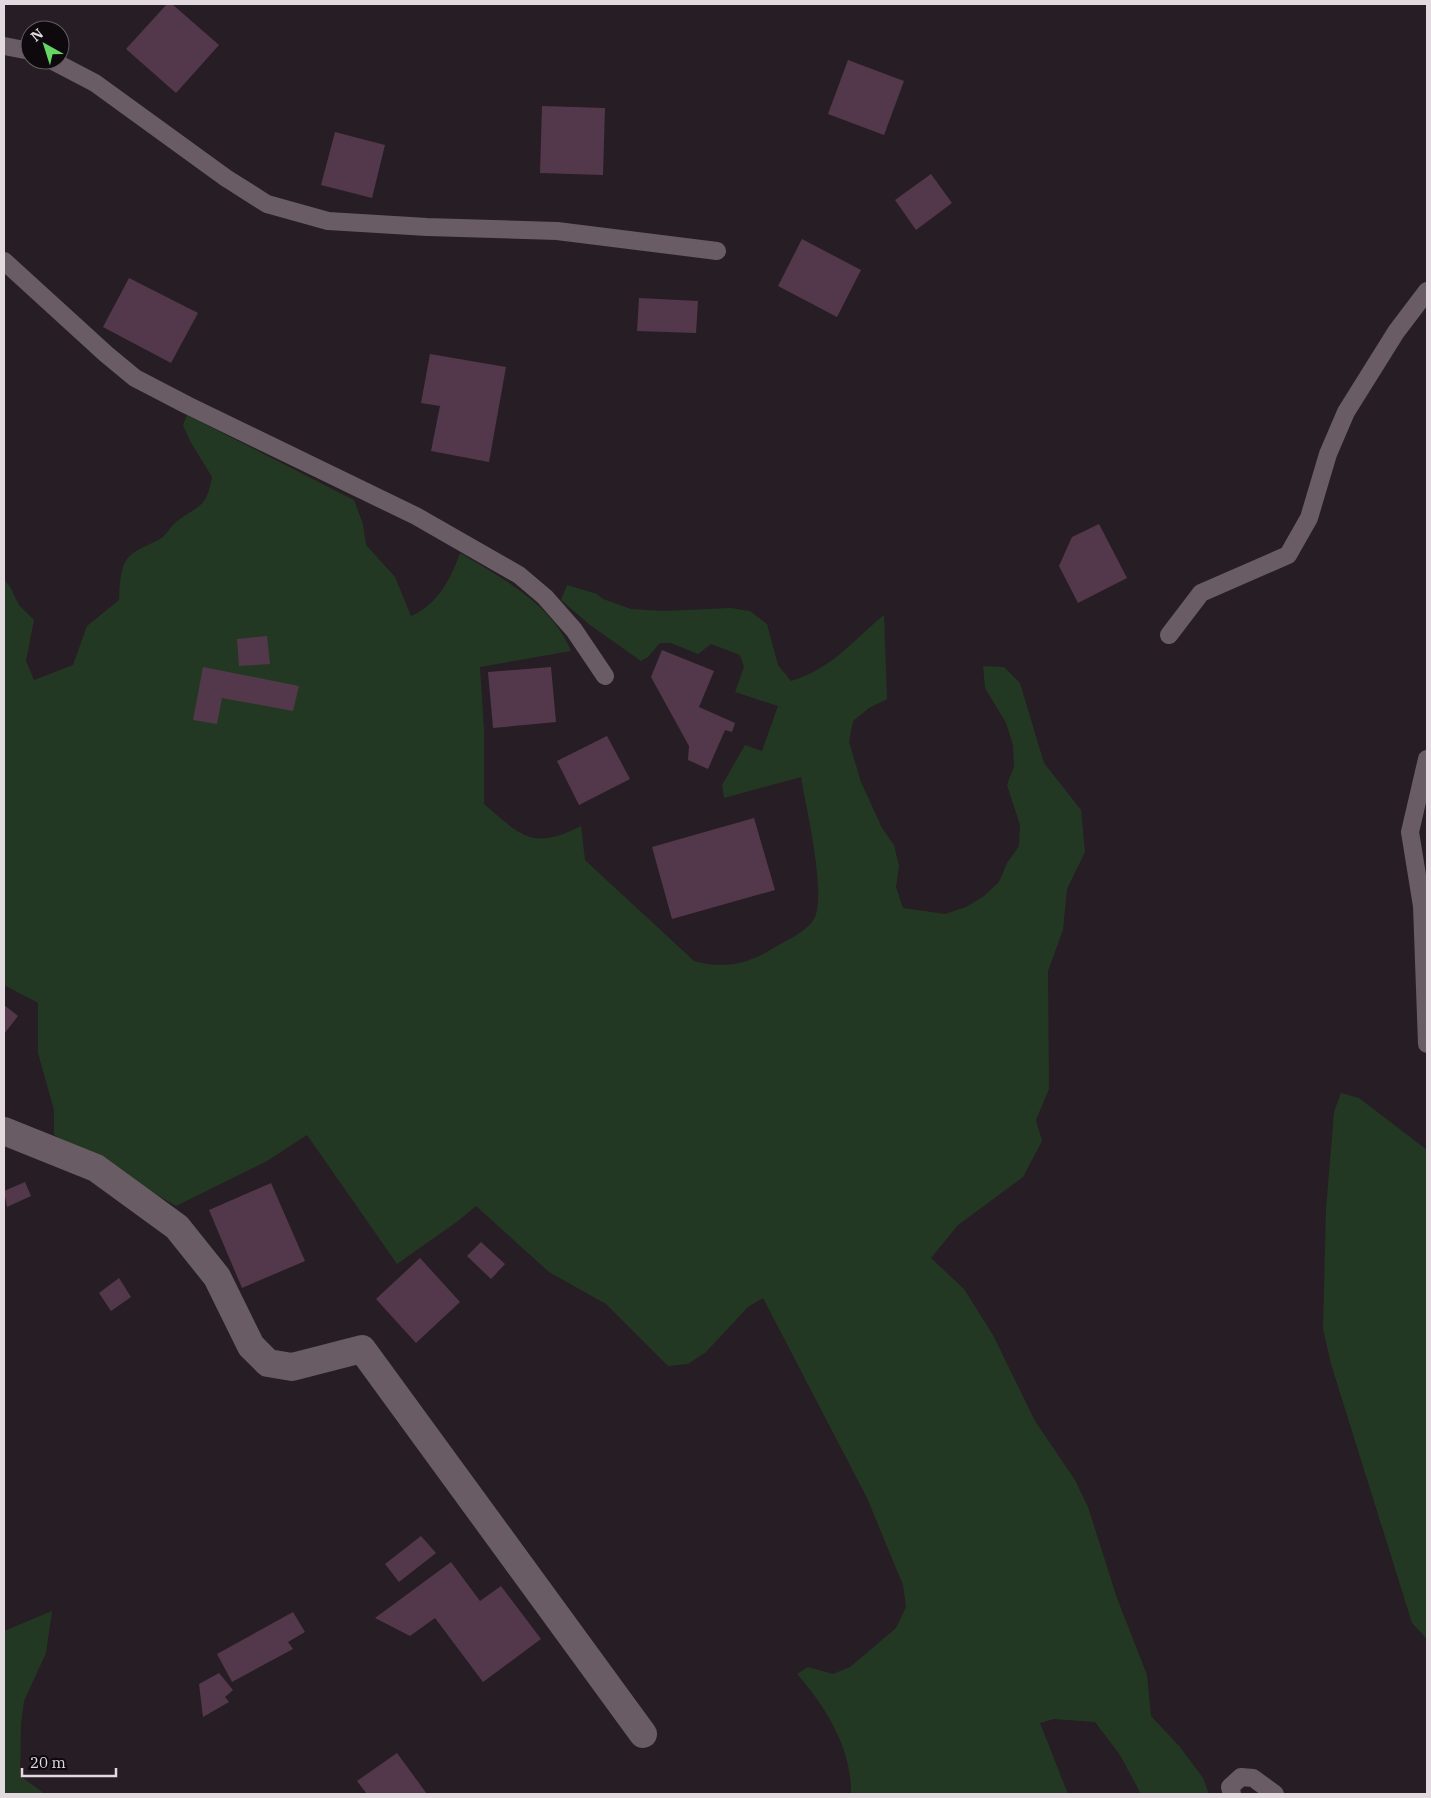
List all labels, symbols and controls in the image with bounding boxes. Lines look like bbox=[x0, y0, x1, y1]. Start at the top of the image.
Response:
north arrow bbox=[20, 20, 70, 70]
text: N bbox=[27, 24, 47, 45]
scale bar bbox=[22, 1746, 116, 1778]
text: 20 m bbox=[30, 1753, 66, 1772]

